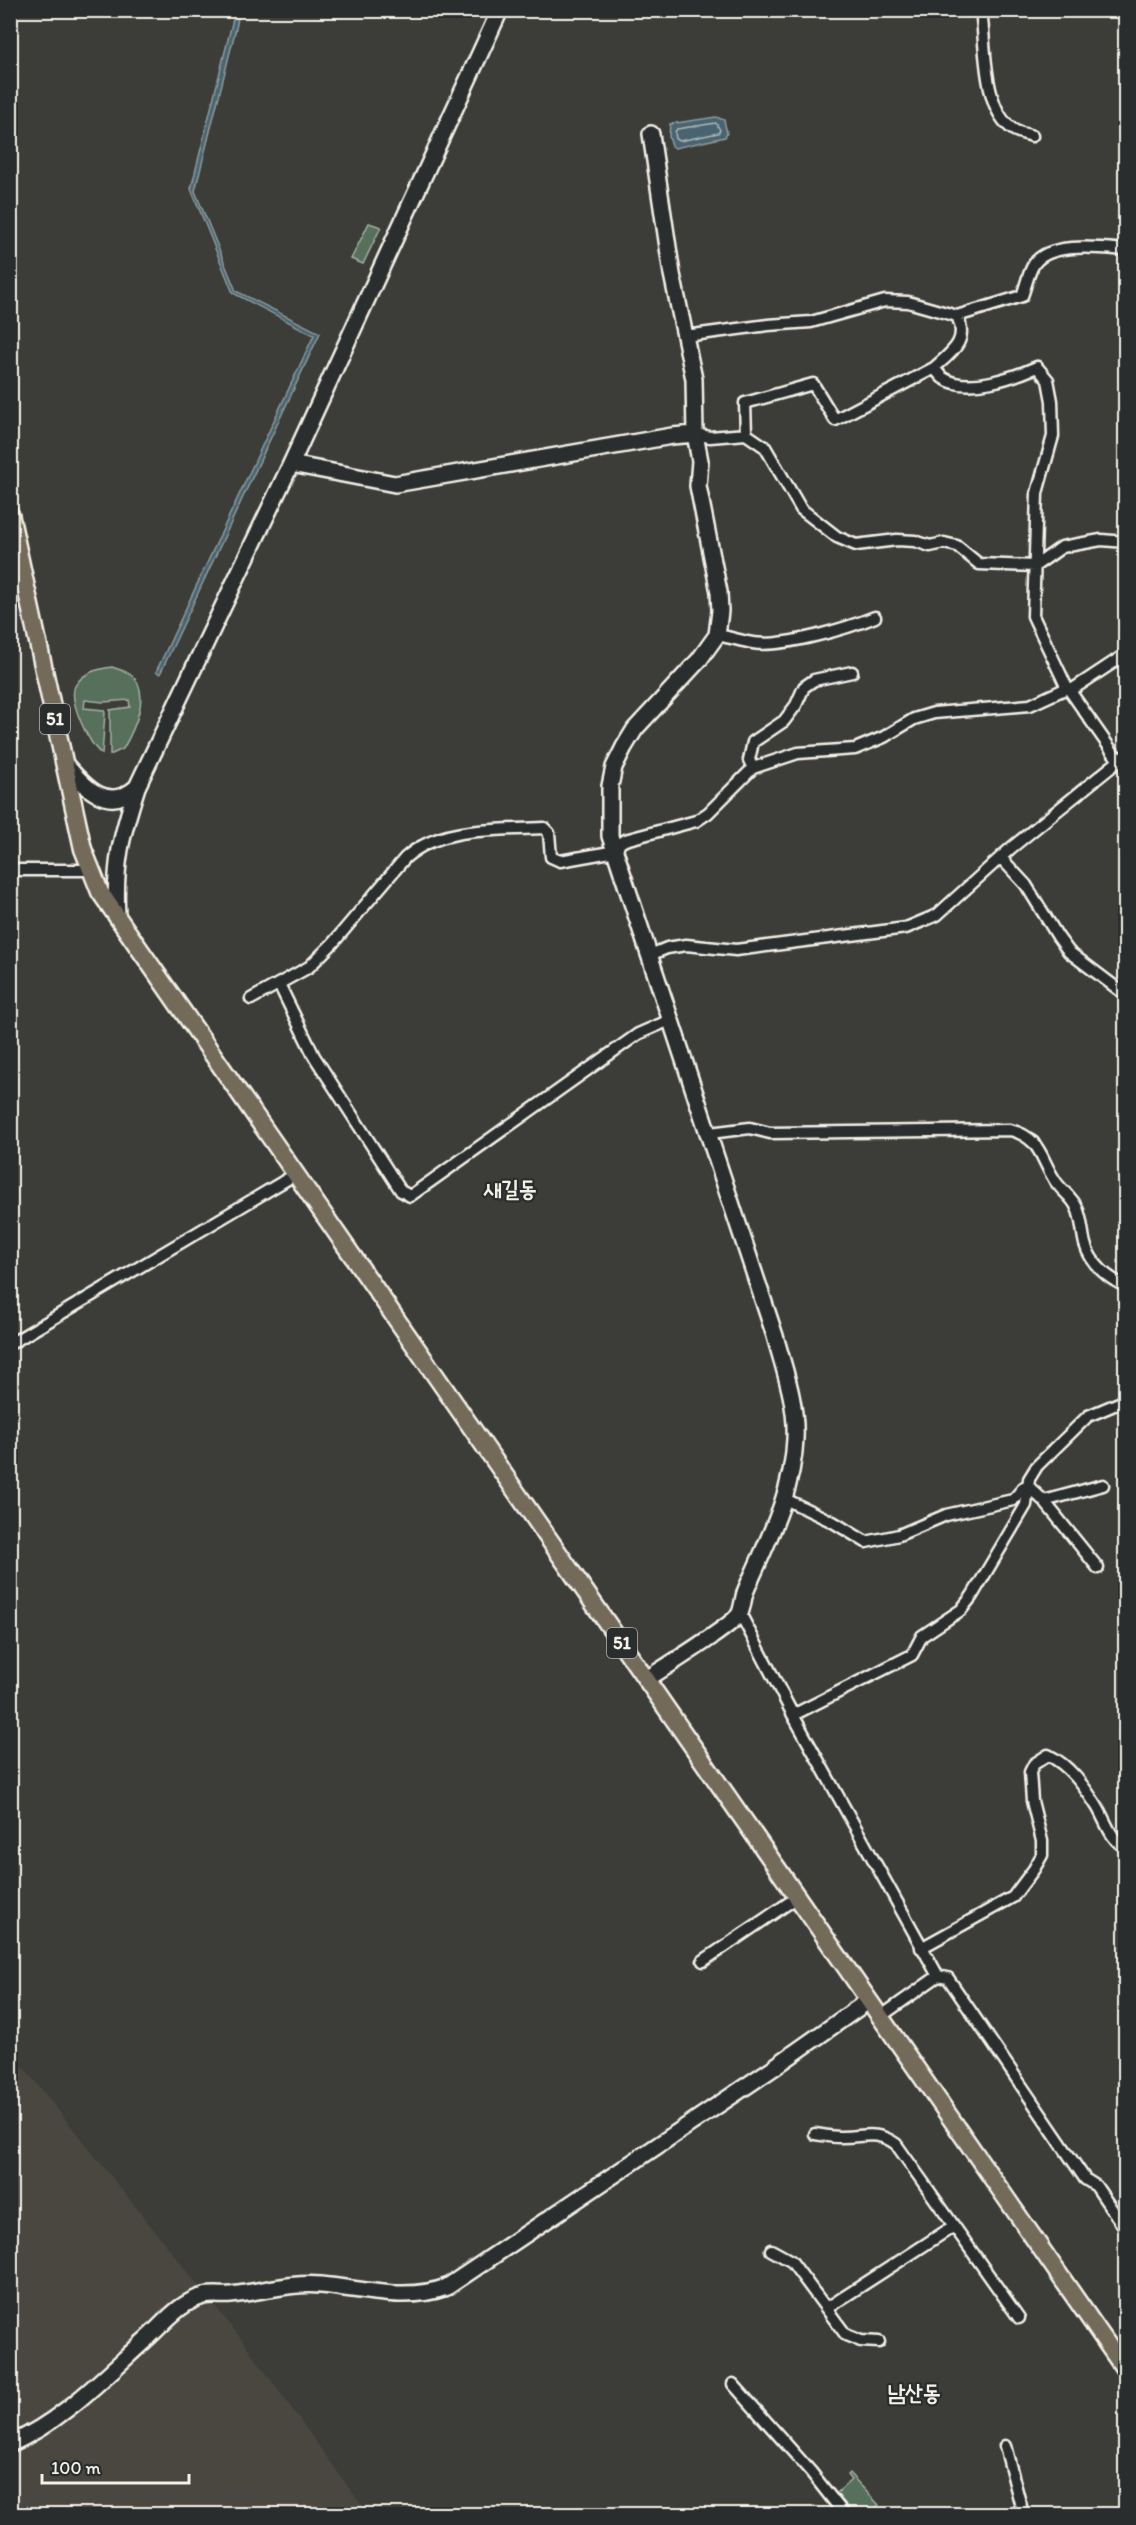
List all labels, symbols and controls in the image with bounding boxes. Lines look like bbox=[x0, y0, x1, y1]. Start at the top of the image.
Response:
road number: 51 bbox=[40, 704, 70, 734]
district label: 새길동 bbox=[482, 1175, 537, 1202]
road number: 51 bbox=[607, 1628, 637, 1658]
district label: 남산동 bbox=[887, 2379, 941, 2406]
scale bar bbox=[42, 2447, 189, 2485]
text: 100 m bbox=[51, 2457, 101, 2479]

